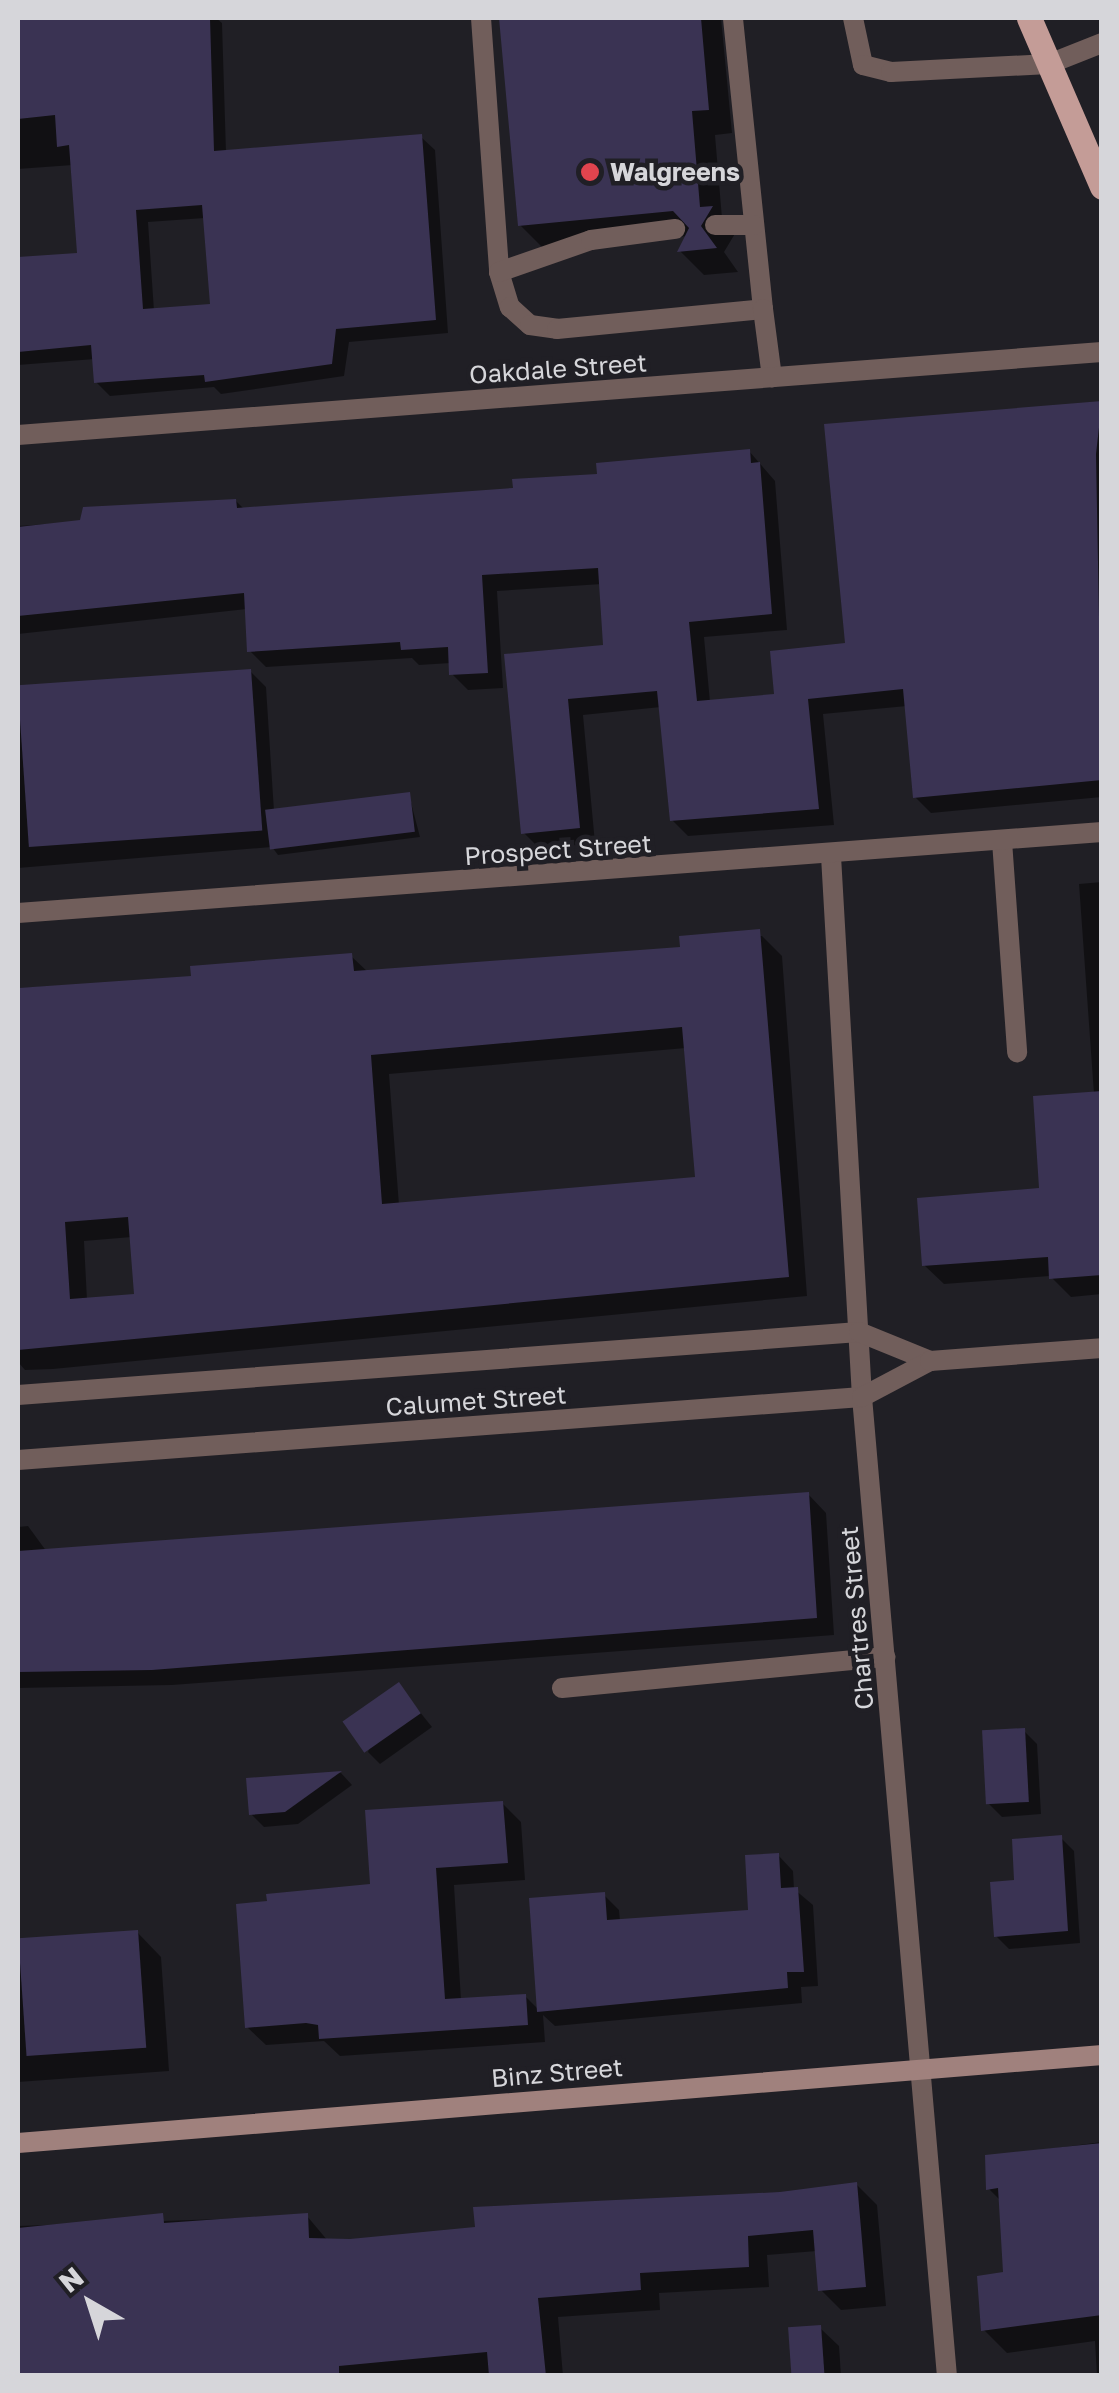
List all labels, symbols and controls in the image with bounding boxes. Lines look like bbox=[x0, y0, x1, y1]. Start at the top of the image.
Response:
place label: Walgreens bbox=[610, 157, 740, 187]
marker: Walgreens bbox=[579, 161, 601, 183]
street label: Oakdale Street bbox=[468, 348, 648, 390]
street label: Prospect Street bbox=[463, 828, 653, 872]
street label: Calumet Street bbox=[385, 1380, 567, 1422]
street label: Chartres Street bbox=[834, 1525, 880, 1711]
street label: Binz Street bbox=[490, 2052, 624, 2094]
north arrow bbox=[40, 2253, 140, 2353]
text: N bbox=[52, 2260, 89, 2299]

